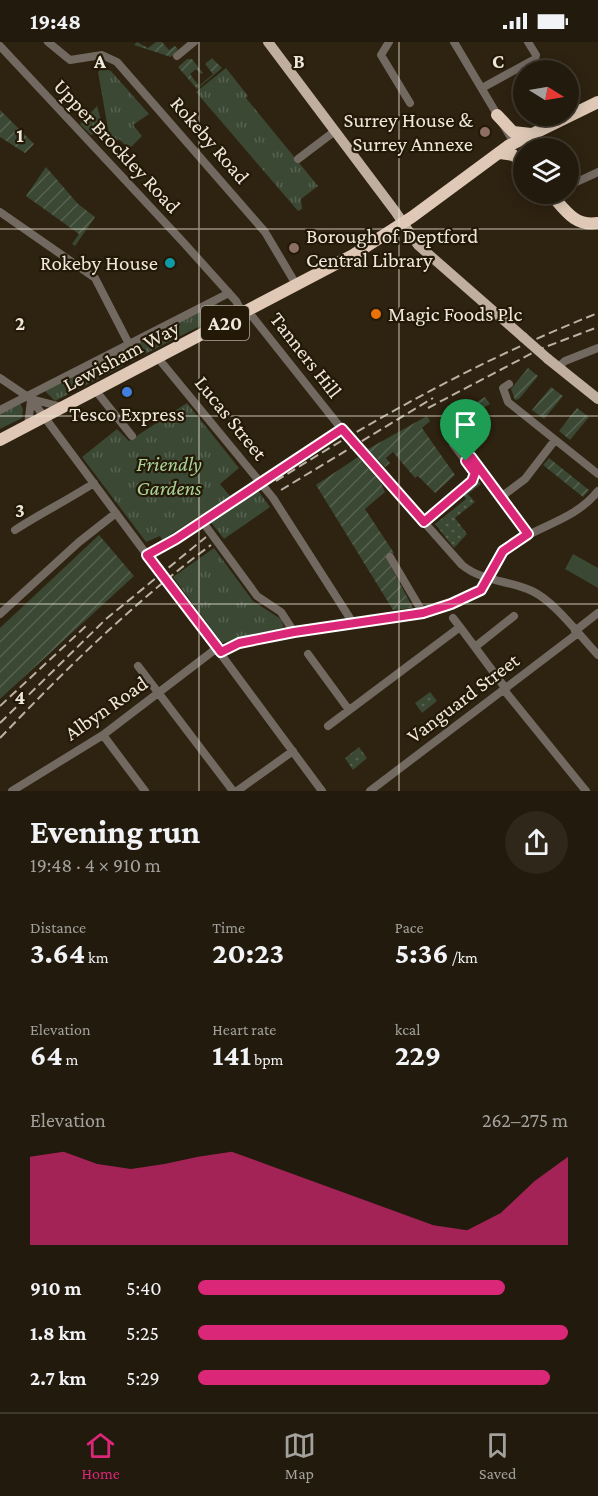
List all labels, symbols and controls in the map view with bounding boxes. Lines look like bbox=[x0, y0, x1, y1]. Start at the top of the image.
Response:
text: 19:48 bbox=[30, 9, 81, 34]
text: A bbox=[93, 50, 107, 72]
text: B bbox=[293, 50, 305, 72]
text: C bbox=[492, 50, 504, 72]
north arrow bbox=[513, 60, 579, 126]
map controls bbox=[513, 60, 579, 204]
street label: Upper Brockley Road bbox=[49, 74, 185, 218]
street label: Rokeby Road bbox=[166, 91, 254, 189]
place label: Surrey House & Surrey Annexe bbox=[343, 108, 473, 156]
text: 1 bbox=[16, 124, 24, 146]
marker: Surrey House & Surrey Annexe bbox=[478, 125, 492, 139]
button: layers bbox=[513, 138, 579, 204]
place label: Borough of Deptford Central Library bbox=[306, 224, 478, 272]
marker: Borough of Deptford Central Library bbox=[287, 241, 301, 255]
place label: Rokeby House bbox=[40, 251, 158, 275]
marker: Rokeby House bbox=[163, 256, 177, 270]
place label: Magic Foods Plc bbox=[388, 302, 522, 326]
road number: A20 bbox=[201, 306, 249, 340]
street label: Tanners Hill bbox=[265, 307, 347, 403]
marker: Magic Foods Plc bbox=[369, 307, 383, 321]
text: 2 bbox=[15, 312, 25, 334]
street label: Lewisham Way bbox=[59, 315, 184, 397]
street label: Lucas Street bbox=[190, 371, 273, 466]
marker: Tesco Express bbox=[120, 385, 134, 399]
pin bbox=[440, 399, 491, 461]
place label: Tesco Express bbox=[69, 402, 185, 426]
icon: arrive bbox=[449, 408, 482, 441]
park label: Friendly Gardens bbox=[136, 452, 202, 500]
text: 3 bbox=[15, 499, 25, 521]
street label: Vanguard Street bbox=[402, 647, 525, 748]
street label: Albyn Road bbox=[60, 671, 152, 745]
text: 4 bbox=[15, 686, 26, 708]
button: share bbox=[505, 811, 568, 874]
text: Evening run bbox=[30, 813, 200, 850]
text: 19:48 · 4 × 910 m bbox=[30, 854, 161, 876]
text: Distance bbox=[30, 919, 86, 936]
text: Time bbox=[212, 919, 245, 936]
text: Pace bbox=[395, 919, 423, 936]
text: 3.64 bbox=[30, 936, 85, 969]
text: 20:23 bbox=[212, 936, 284, 969]
text: 5:36 bbox=[395, 936, 449, 969]
text: km bbox=[85, 949, 109, 966]
text: /km bbox=[449, 949, 478, 966]
text: Elevation bbox=[30, 1021, 91, 1038]
text: Heart rate bbox=[212, 1021, 276, 1038]
text: kcal bbox=[395, 1021, 420, 1038]
text: 64 bbox=[30, 1038, 63, 1071]
text: 141 bbox=[212, 1038, 251, 1071]
text: 229 bbox=[395, 1038, 441, 1071]
text: m bbox=[63, 1051, 78, 1068]
text: bpm bbox=[251, 1051, 283, 1068]
text: Elevation bbox=[30, 1109, 106, 1131]
text: 262–275 m bbox=[482, 1109, 568, 1131]
text: 910 m bbox=[30, 1277, 81, 1299]
text: 5:40 bbox=[126, 1277, 162, 1299]
text: 1.8 km bbox=[30, 1322, 86, 1344]
text: 5:25 bbox=[126, 1322, 159, 1344]
text: 2.7 km bbox=[30, 1367, 87, 1389]
text: 5:29 bbox=[126, 1367, 160, 1389]
tab: Home bbox=[82, 1429, 120, 1482]
tab: Map bbox=[283, 1429, 316, 1482]
tab: Saved bbox=[479, 1429, 516, 1482]

